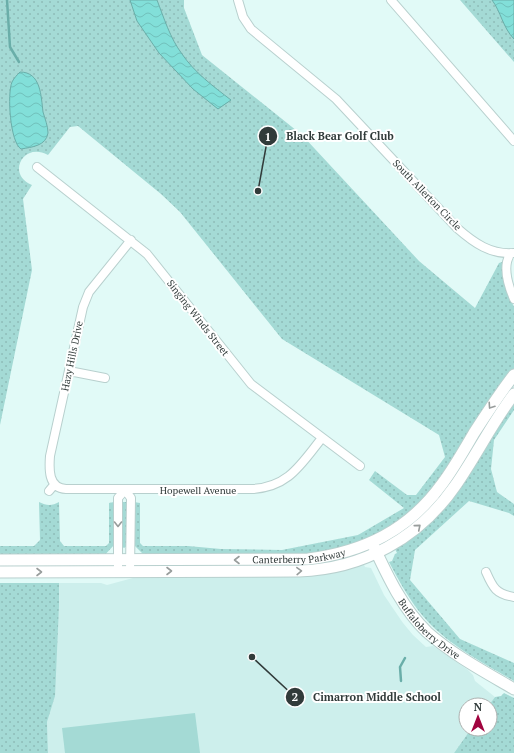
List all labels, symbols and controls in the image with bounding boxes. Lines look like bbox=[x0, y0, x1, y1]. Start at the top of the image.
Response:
callout: Black Bear Golf Club bbox=[258, 125, 402, 148]
text: 1 bbox=[265, 129, 271, 144]
text: Black Bear Golf Club bbox=[286, 129, 394, 143]
street label: South Allerton Circle bbox=[390, 157, 464, 233]
street label: Singing Winds Street bbox=[164, 277, 232, 359]
street label: Hazy Hills Drive bbox=[58, 320, 86, 392]
one-way arrow bbox=[489, 402, 496, 409]
street label: Hopewell Avenue bbox=[160, 484, 236, 497]
one-way arrow bbox=[114, 521, 122, 527]
one-way arrow bbox=[414, 524, 421, 531]
street label: Canterberry Parkway bbox=[252, 545, 348, 566]
one-way arrow bbox=[234, 556, 240, 564]
one-way arrow bbox=[166, 567, 172, 575]
one-way arrow bbox=[296, 567, 302, 575]
one-way arrow bbox=[36, 568, 42, 576]
street label: Buffaloberry Drive bbox=[396, 596, 463, 662]
callout: Cimarron Middle School bbox=[285, 686, 449, 709]
text: 2 bbox=[292, 689, 299, 704]
text: Cimarron Middle School bbox=[313, 690, 441, 704]
north arrow bbox=[458, 697, 498, 737]
text: N bbox=[474, 700, 483, 714]

